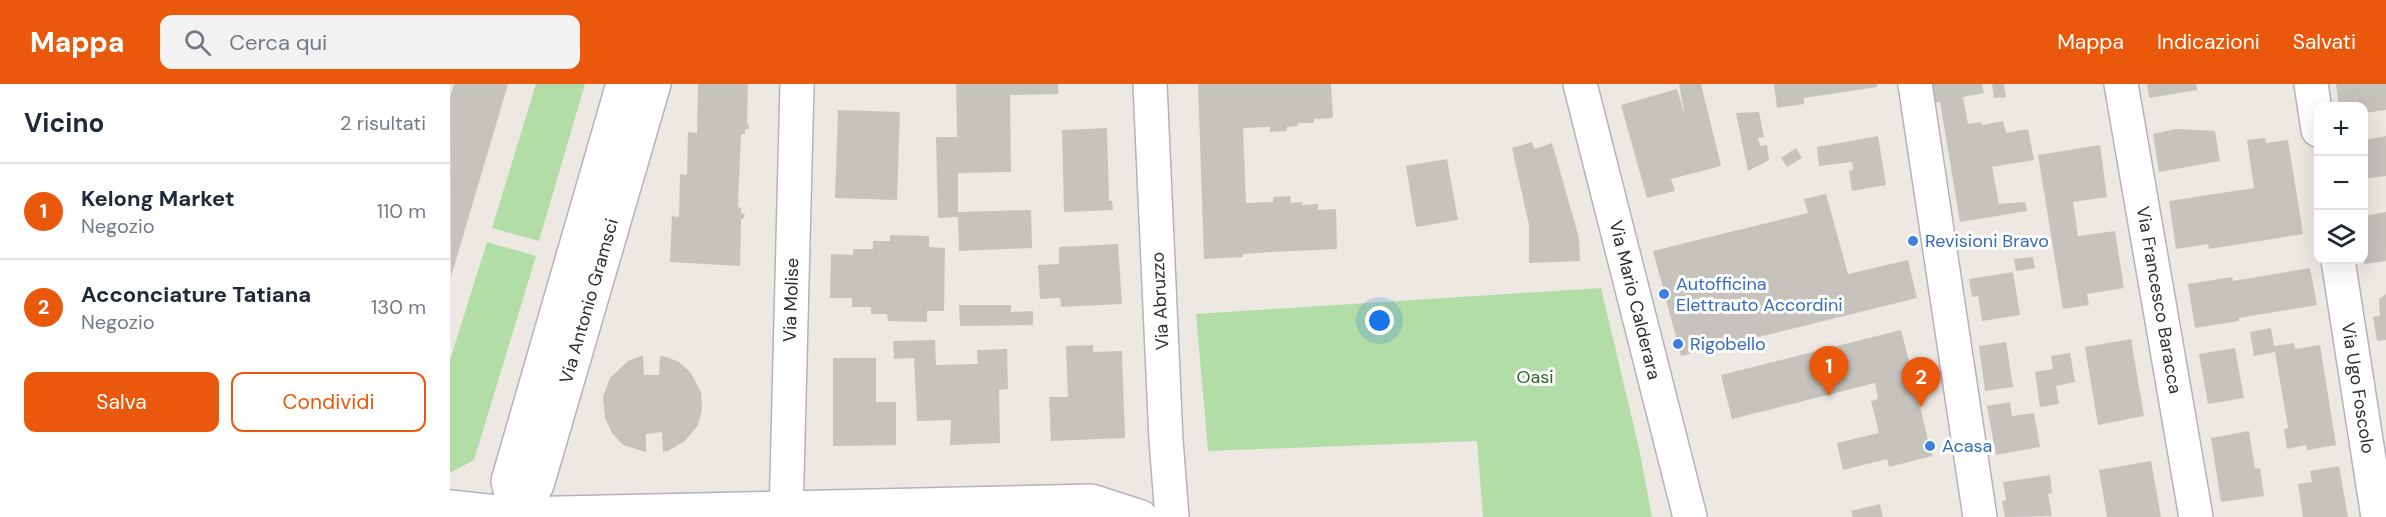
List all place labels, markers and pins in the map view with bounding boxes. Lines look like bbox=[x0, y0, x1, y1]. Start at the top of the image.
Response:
place label: Revisioni Bravo bbox=[1925, 229, 2049, 253]
marker: Revisioni Bravo bbox=[1906, 234, 1920, 248]
place label: Autofficina Elettrauto Accordini bbox=[1676, 272, 1843, 317]
marker: Autofficina Elettrauto Accordini bbox=[1657, 287, 1671, 301]
place label: Rigobello bbox=[1690, 332, 1766, 356]
marker: Rigobello bbox=[1671, 337, 1685, 351]
pin: 1 bbox=[1810, 346, 1848, 396]
pin: 2 bbox=[1902, 358, 1940, 407]
place label: Acasa bbox=[1942, 434, 1992, 458]
marker: Acasa bbox=[1923, 439, 1937, 453]

